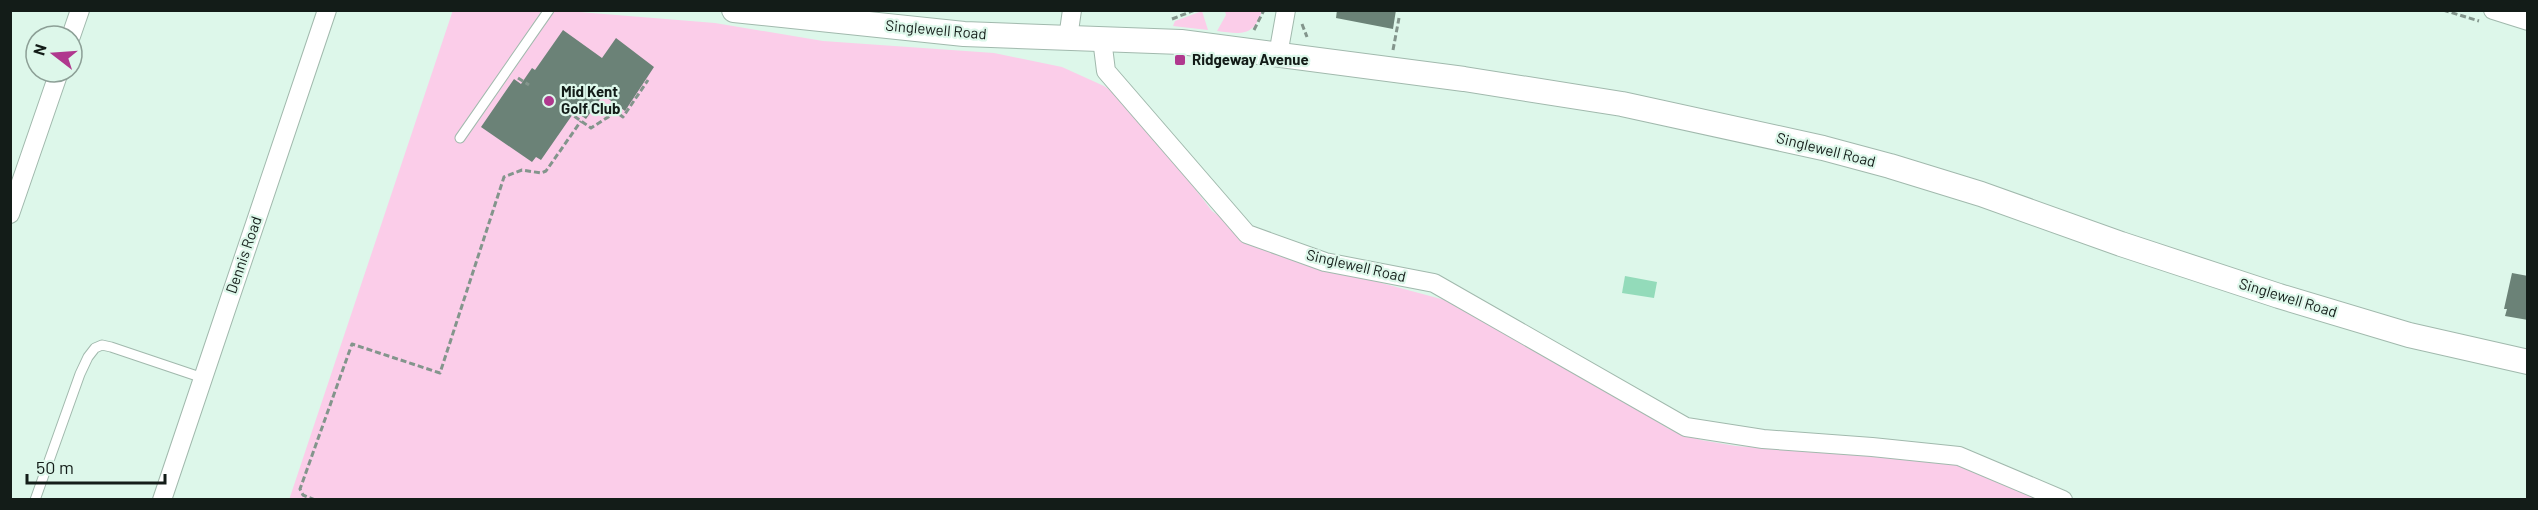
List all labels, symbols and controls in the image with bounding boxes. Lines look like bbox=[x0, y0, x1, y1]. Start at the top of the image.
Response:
street label: Singlewell Road bbox=[885, 16, 987, 42]
north arrow bbox=[24, 24, 84, 84]
text: N bbox=[29, 42, 50, 57]
place label: Ridgeway Avenue bbox=[1192, 50, 1309, 68]
marker: Ridgeway Avenue bbox=[1173, 53, 1187, 67]
place label: Mid Kent Golf Club bbox=[561, 82, 620, 117]
marker: Mid Kent Golf Club bbox=[542, 94, 556, 108]
street label: Singlewell Road bbox=[1775, 128, 1878, 170]
street label: Dennis Road bbox=[221, 214, 265, 296]
street label: Singlewell Road bbox=[1305, 245, 1408, 285]
street label: Singlewell Road bbox=[2237, 274, 2339, 320]
scale bar bbox=[27, 447, 165, 485]
text: 50 m bbox=[36, 456, 74, 478]

